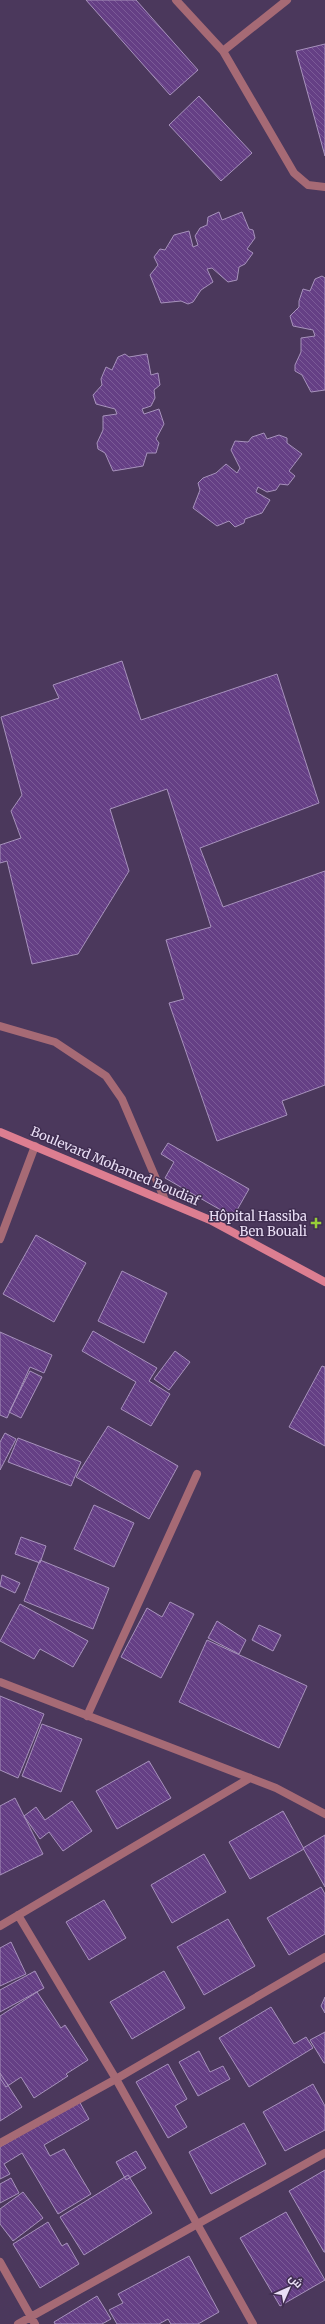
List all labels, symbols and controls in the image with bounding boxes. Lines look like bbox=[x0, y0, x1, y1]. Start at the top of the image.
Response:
street label: Boulevard Mohamed Boudiaf bbox=[28, 1123, 203, 1210]
place label: Hôpital Hassiba Ben Bouali bbox=[209, 1208, 307, 1240]
marker: Hôpital Hassiba Ben Bouali bbox=[310, 1217, 322, 1229]
north arrow bbox=[269, 2268, 309, 2308]
text: ش bbox=[286, 2271, 306, 2291]

